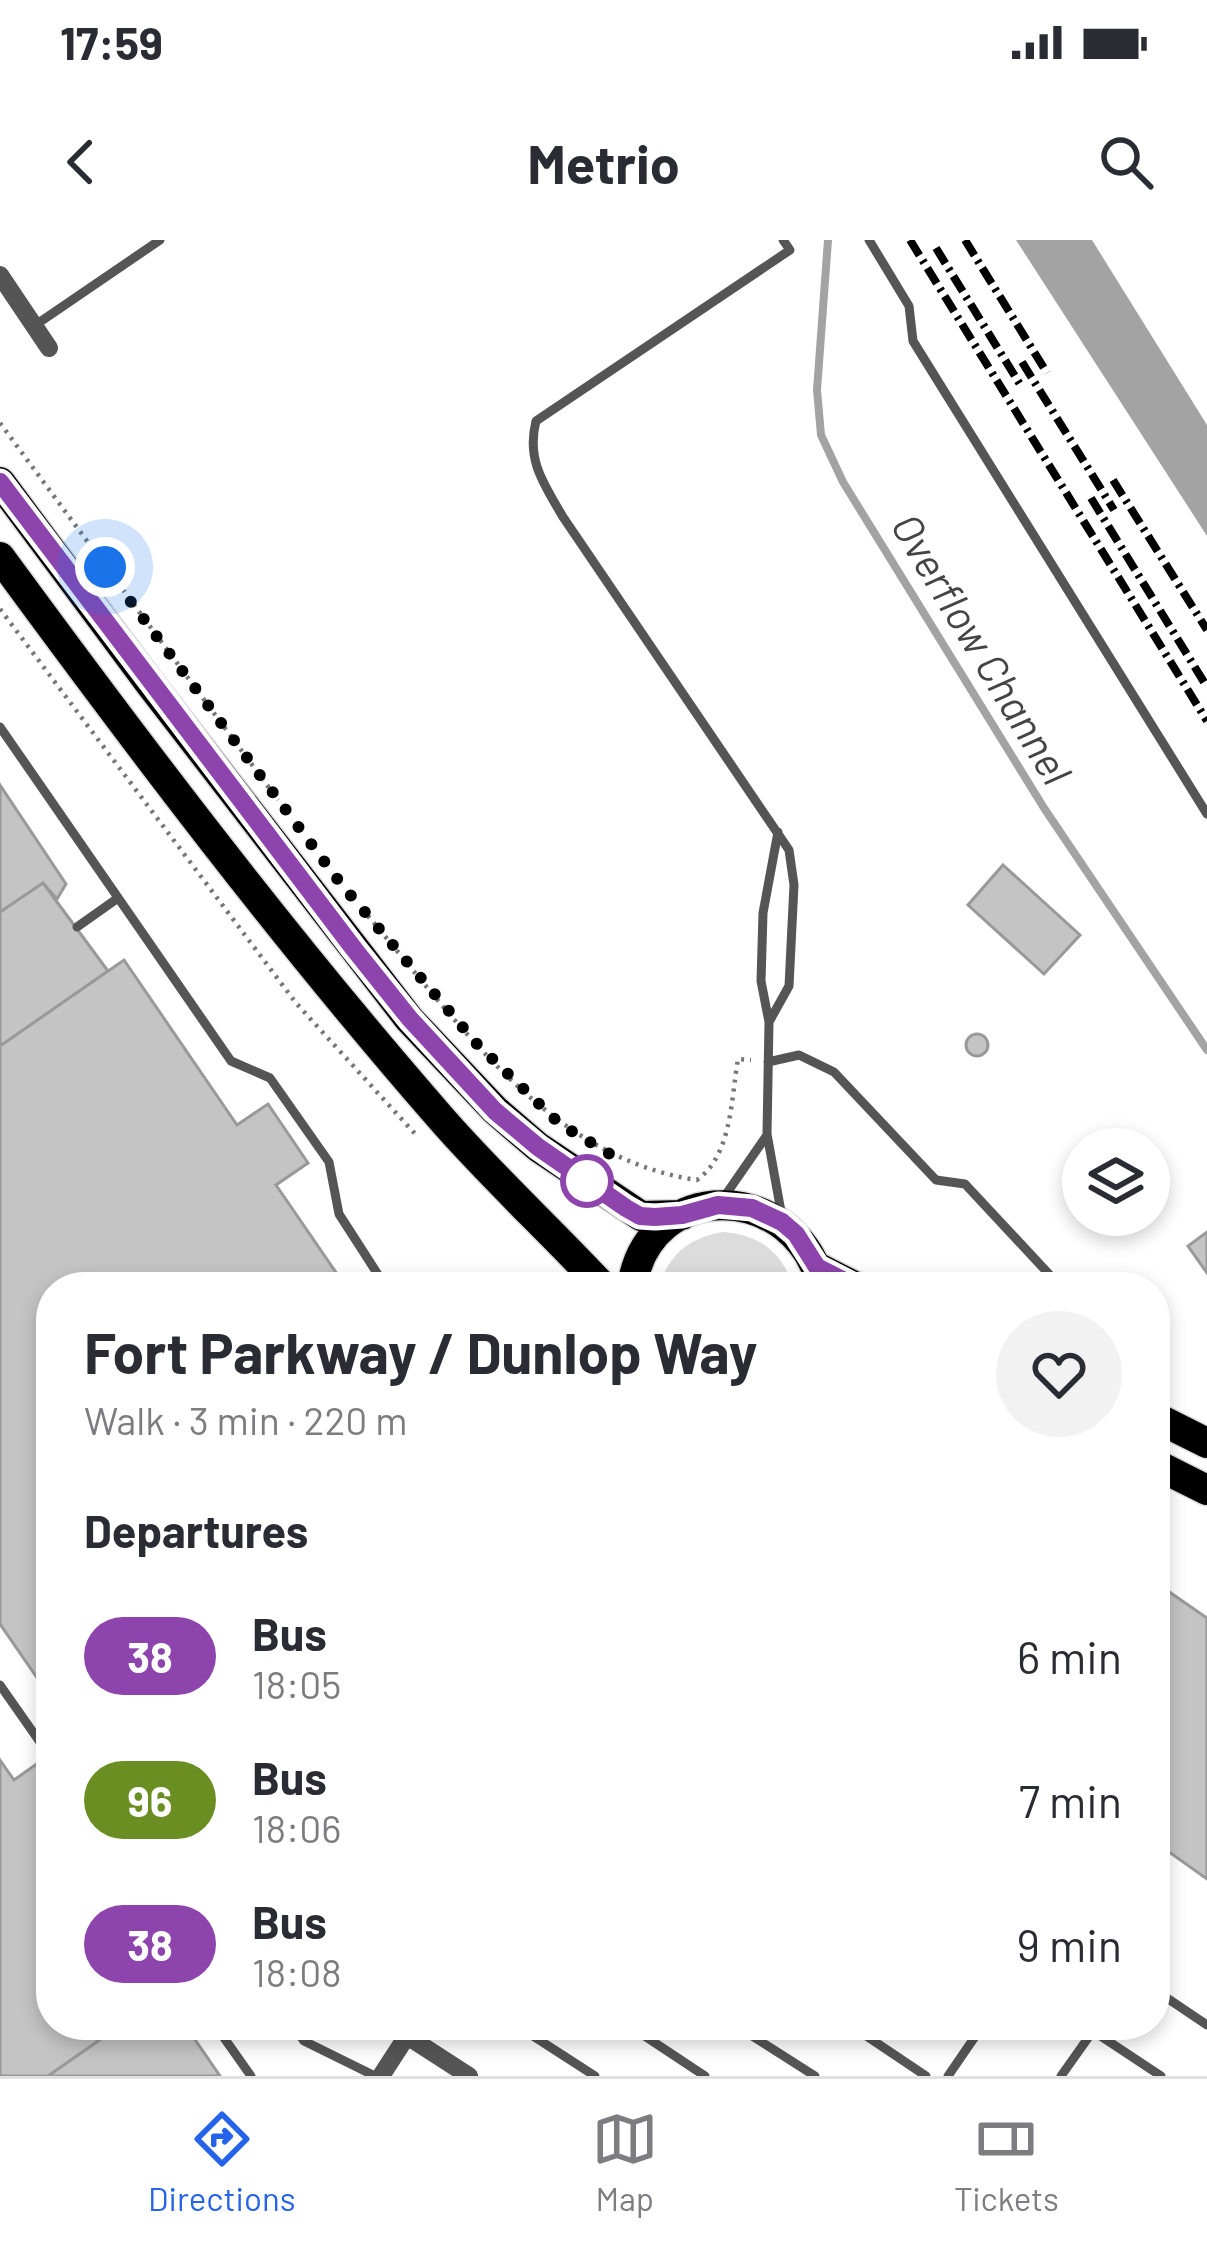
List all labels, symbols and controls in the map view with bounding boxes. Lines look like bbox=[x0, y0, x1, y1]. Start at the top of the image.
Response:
text: 17:59 bbox=[60, 15, 163, 69]
icon: back bbox=[48, 129, 114, 195]
icon: search bbox=[1093, 129, 1159, 195]
text: Metrio bbox=[527, 130, 680, 195]
water label: Overflow Channel bbox=[883, 504, 1083, 792]
your location bbox=[75, 537, 135, 597]
map controls bbox=[1062, 1128, 1170, 1236]
button: layers bbox=[1062, 1128, 1170, 1236]
unlabelled marker bbox=[562, 1156, 612, 1206]
button: heart bbox=[996, 1311, 1122, 1437]
text: Fort Parkway / Dunlop Way bbox=[84, 1317, 758, 1385]
text: Walk · 3 min · 220 m bbox=[84, 1396, 407, 1443]
text: Departures bbox=[84, 1503, 308, 1557]
text: Bus bbox=[252, 1606, 327, 1660]
text: 6 min bbox=[1017, 1629, 1122, 1683]
text: 38 bbox=[127, 1631, 173, 1681]
text: 18:05 bbox=[252, 1660, 341, 1707]
text: Bus bbox=[252, 1750, 327, 1804]
text: 7 min bbox=[1019, 1773, 1122, 1827]
text: 96 bbox=[128, 1775, 172, 1825]
text: 18:06 bbox=[252, 1804, 341, 1851]
text: Bus bbox=[252, 1894, 327, 1948]
text: 9 min bbox=[1017, 1917, 1122, 1971]
text: 38 bbox=[127, 1919, 173, 1969]
text: 18:08 bbox=[252, 1948, 342, 1995]
tab: Directions bbox=[148, 2106, 296, 2218]
tab: Map bbox=[592, 2106, 658, 2218]
tab: Tickets bbox=[954, 2106, 1059, 2218]

